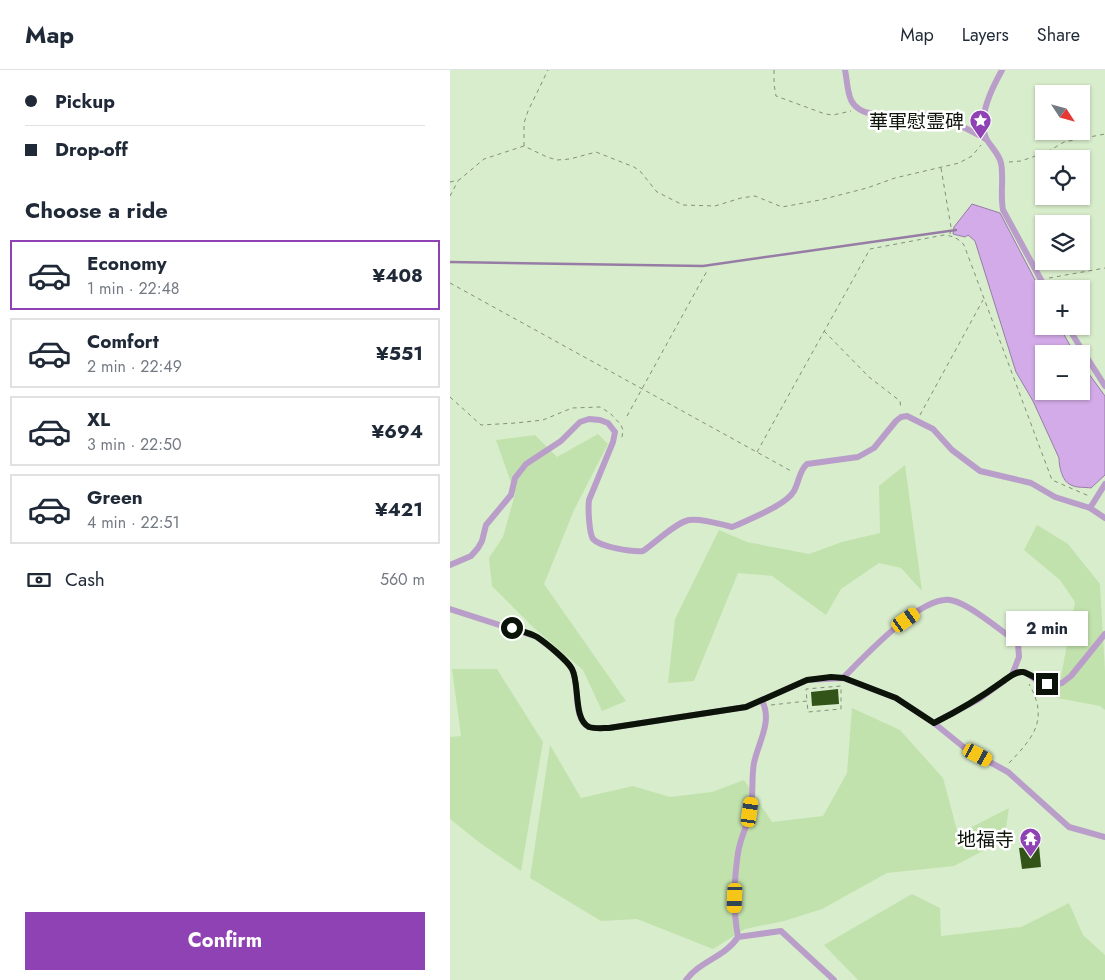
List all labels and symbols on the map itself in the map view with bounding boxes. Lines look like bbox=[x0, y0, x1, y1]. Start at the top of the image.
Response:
north arrow bbox=[1035, 85, 1090, 140]
place label: 華軍慰霊碑 bbox=[869, 108, 964, 135]
place icon: 華軍慰霊碑 bbox=[968, 109, 992, 140]
car bbox=[889, 605, 922, 635]
callout: 2 min bbox=[1006, 612, 1088, 646]
route start bbox=[501, 617, 523, 639]
route end bbox=[1036, 673, 1058, 695]
car bbox=[961, 741, 994, 769]
car bbox=[740, 796, 759, 828]
place label: 地福寺 bbox=[957, 826, 1014, 853]
temple icon: 地福寺 bbox=[1018, 827, 1042, 858]
car bbox=[726, 883, 743, 913]

